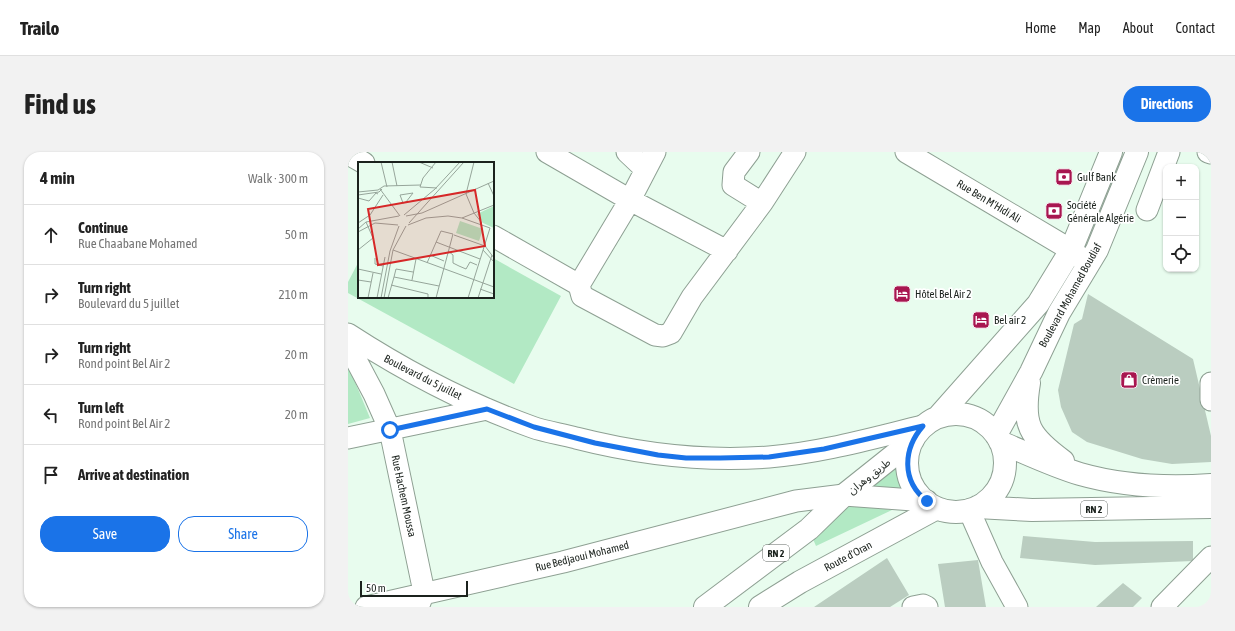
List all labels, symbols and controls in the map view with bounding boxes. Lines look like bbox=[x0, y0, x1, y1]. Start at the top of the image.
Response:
text: Trailo bbox=[20, 17, 59, 39]
text: Home bbox=[1025, 20, 1056, 36]
text: Map bbox=[1078, 20, 1101, 36]
text: About bbox=[1123, 20, 1154, 36]
text: Contact bbox=[1176, 20, 1215, 36]
button: Directions bbox=[1123, 86, 1211, 122]
text: Find us bbox=[24, 88, 96, 120]
inset map bbox=[358, 162, 494, 298]
map controls bbox=[1163, 164, 1199, 272]
button: + bbox=[1163, 164, 1199, 200]
bank icon: Gulf Bank bbox=[1054, 167, 1074, 187]
text: 4 min bbox=[40, 168, 75, 188]
text: Walk · 300 m bbox=[248, 171, 308, 186]
place label: Gulf Bank bbox=[1077, 171, 1116, 183]
street label: Rue Ben M'Hidi Ali bbox=[955, 177, 1023, 225]
place label: Société Générale Algérie bbox=[1067, 199, 1134, 224]
button: − bbox=[1163, 200, 1199, 236]
bank icon: Société Générale Algérie bbox=[1044, 201, 1064, 221]
text: Continue bbox=[78, 219, 128, 236]
icon: ahead bbox=[40, 224, 62, 246]
text: 50 m bbox=[285, 227, 308, 242]
text: Rue Chaabane Mohamed bbox=[78, 236, 197, 251]
button: locate bbox=[1163, 236, 1199, 272]
street label: Boulevard Mohamed Boudiaf bbox=[1036, 241, 1104, 349]
text: Turn right bbox=[78, 279, 131, 296]
icon: right bbox=[40, 284, 62, 306]
hotel icon: Hôtel Bel Air 2 bbox=[892, 284, 912, 304]
text: 210 m bbox=[279, 287, 308, 302]
place label: Hôtel Bel Air 2 bbox=[915, 288, 972, 300]
text: Boulevard du 5 juillet bbox=[78, 296, 179, 311]
hotel icon: Bel air 2 bbox=[971, 310, 991, 330]
place label: Bel air 2 bbox=[994, 314, 1026, 326]
text: Turn right bbox=[78, 339, 131, 356]
icon: right bbox=[40, 344, 62, 366]
text: 20 m bbox=[285, 347, 308, 362]
street label: Boulevard du 5 juillet bbox=[382, 352, 464, 402]
text: Rond point Bel Air 2 bbox=[78, 356, 170, 371]
shop icon: Crèmerie bbox=[1119, 370, 1139, 390]
place label: Crèmerie bbox=[1142, 374, 1179, 386]
text: Turn left bbox=[78, 399, 124, 416]
icon: left bbox=[40, 404, 62, 426]
text: 20 m bbox=[285, 407, 308, 422]
text: Rond point Bel Air 2 bbox=[78, 416, 170, 431]
route start bbox=[381, 421, 399, 439]
street label: Rue Hachem Moussa bbox=[389, 454, 419, 538]
street label: طريق وهران bbox=[845, 456, 893, 497]
icon: arrive bbox=[40, 464, 62, 486]
text: Arrive at destination bbox=[78, 466, 189, 483]
route end bbox=[918, 492, 936, 510]
road number: RN 2 bbox=[1081, 501, 1107, 517]
button: Save bbox=[40, 516, 170, 552]
button: Share bbox=[178, 516, 308, 552]
street label: Route d'Oran bbox=[822, 538, 874, 574]
street label: Rue Bedjaoui Mohamed bbox=[534, 539, 630, 573]
road number: RN 2 bbox=[763, 545, 789, 561]
scale bar bbox=[360, 579, 468, 598]
text: 50 m bbox=[366, 582, 386, 594]

